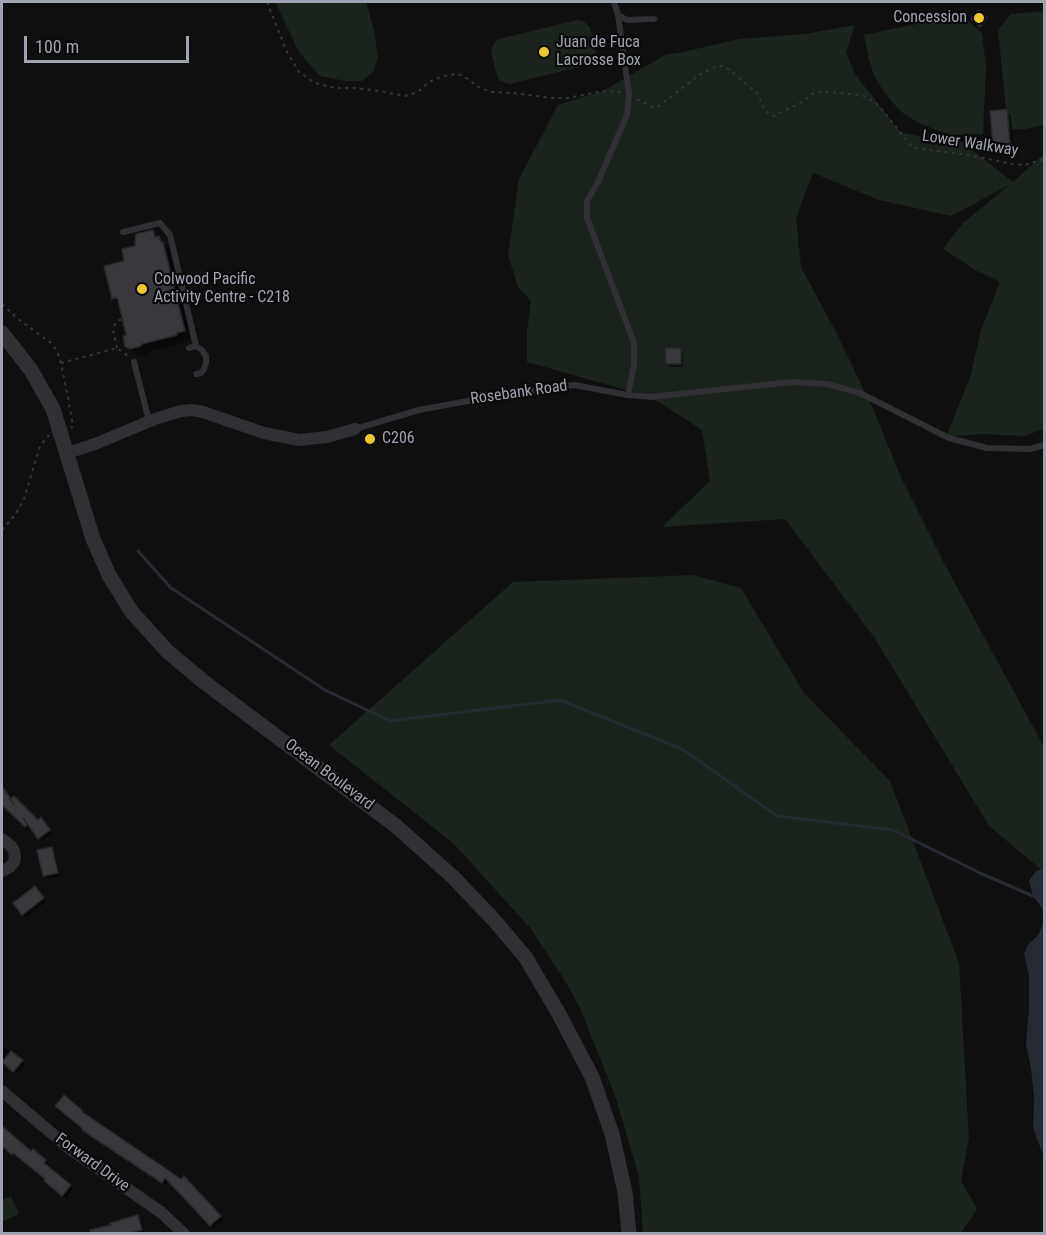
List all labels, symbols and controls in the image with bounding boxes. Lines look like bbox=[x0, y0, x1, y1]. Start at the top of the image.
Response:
place label: Concession bbox=[893, 8, 967, 28]
marker: Concession bbox=[972, 11, 986, 25]
scale bar bbox=[27, 24, 192, 62]
place label: Juan de Fuca Lacrosse Box bbox=[556, 33, 641, 71]
text: 100 m bbox=[35, 36, 79, 57]
marker: Juan de Fuca Lacrosse Box bbox=[537, 45, 551, 59]
street label: Lower Walkway bbox=[921, 127, 1019, 161]
place label: Colwood Pacific Activity Centre - C218 bbox=[154, 270, 290, 308]
marker: Colwood Pacific Activity Centre - C218 bbox=[135, 282, 149, 296]
street label: Rosebank Road bbox=[469, 377, 569, 409]
place label: C206 bbox=[382, 429, 415, 449]
marker: C206 bbox=[363, 432, 377, 446]
street label: Ocean Boulevard bbox=[281, 735, 377, 815]
street label: Forward Drive bbox=[51, 1130, 133, 1196]

